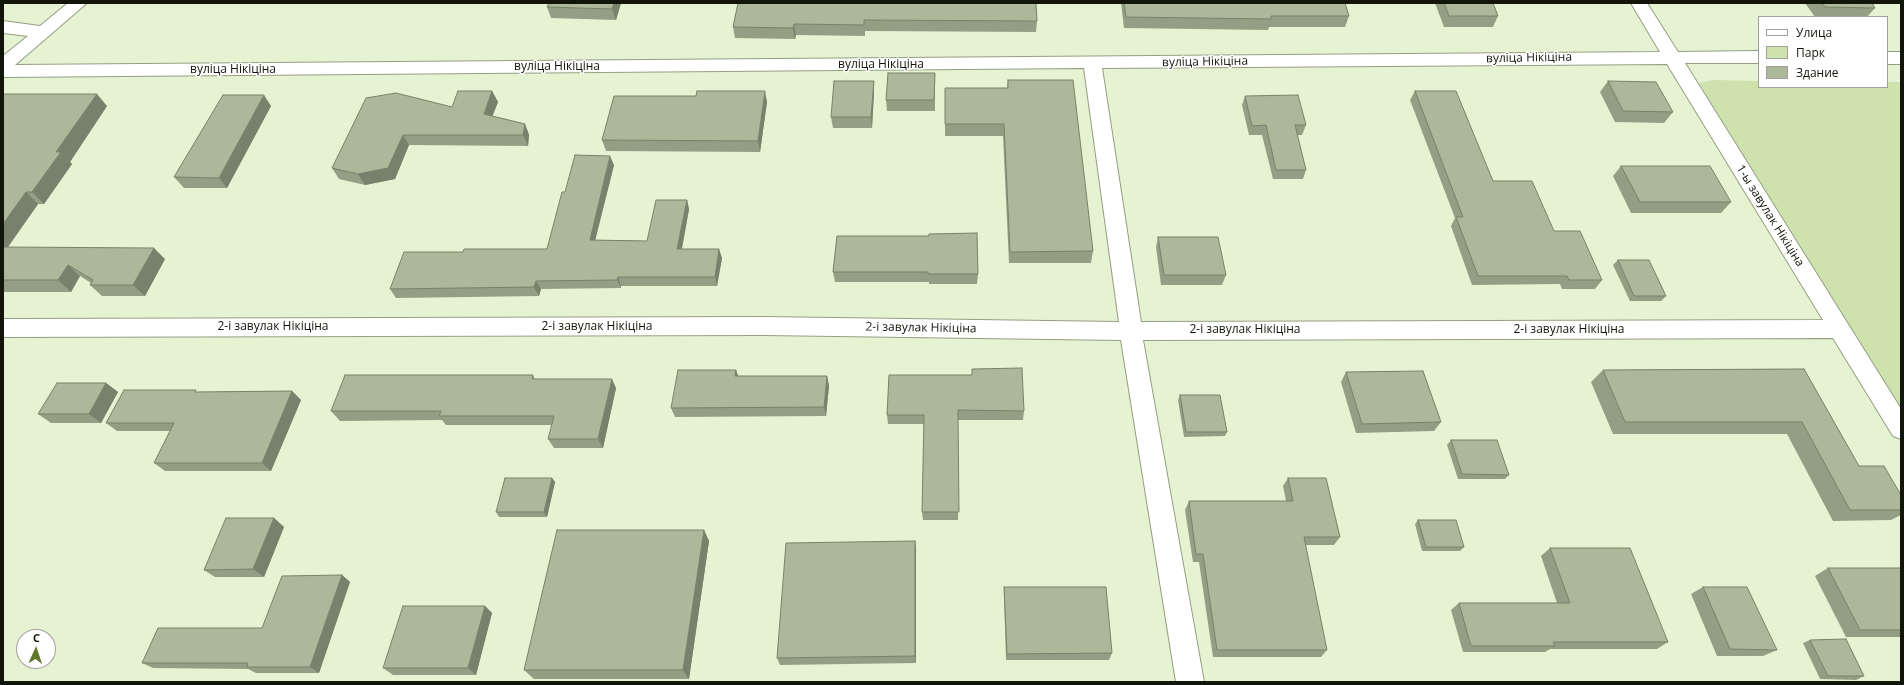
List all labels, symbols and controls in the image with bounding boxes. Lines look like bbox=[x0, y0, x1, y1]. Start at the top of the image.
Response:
legend bbox=[1758, 16, 1888, 88]
text: Улица bbox=[1796, 24, 1832, 41]
text: Парк bbox=[1796, 44, 1825, 61]
street label: вуліца Нікіціна bbox=[1486, 50, 1572, 66]
street label: вуліца Нікіціна bbox=[1162, 54, 1248, 70]
street label: вуліца Нікіціна bbox=[838, 58, 924, 72]
street label: вуліца Нікіціна bbox=[514, 60, 600, 74]
street label: вуліца Нікіціна bbox=[190, 63, 276, 77]
text: Здание bbox=[1796, 64, 1839, 81]
street label: 1-ы завулак Нікіціна bbox=[1733, 162, 1807, 270]
street label: 2-і завулак Нікіціна bbox=[218, 320, 328, 334]
street label: 2-і завулак Нікіціна bbox=[542, 320, 652, 334]
street label: 2-і завулак Нікіціна bbox=[865, 320, 977, 336]
street label: 2-і завулак Нікіціна bbox=[1190, 323, 1300, 337]
street label: 2-і завулак Нікіціна bbox=[1514, 323, 1624, 337]
north arrow bbox=[16, 629, 56, 669]
text: С bbox=[33, 630, 40, 645]

